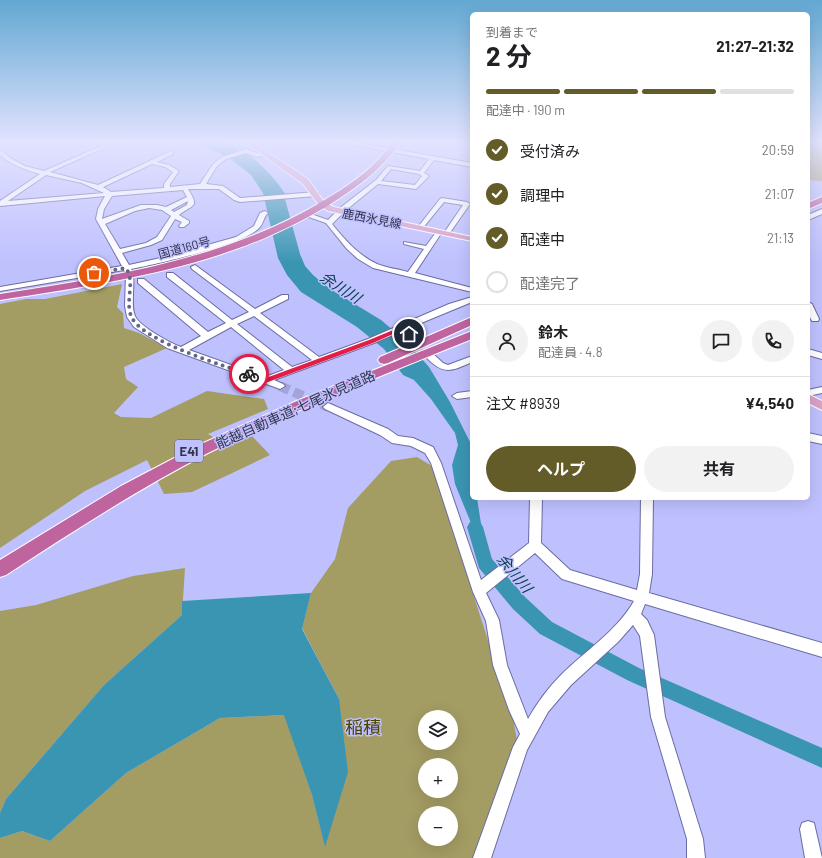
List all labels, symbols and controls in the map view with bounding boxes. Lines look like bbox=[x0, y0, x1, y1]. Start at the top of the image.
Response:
text: 到着まで bbox=[486, 24, 538, 40]
text: 21:27–21:32 bbox=[716, 37, 794, 55]
text: 2 分 bbox=[486, 40, 532, 71]
text: 配達中 · 190 m bbox=[486, 102, 565, 118]
icon: check bbox=[486, 139, 508, 161]
text: 受付済み bbox=[520, 142, 580, 160]
text: 20:59 bbox=[762, 142, 794, 158]
icon: check bbox=[486, 183, 508, 205]
text: 調理中 bbox=[520, 186, 565, 204]
text: 21:07 bbox=[765, 186, 794, 202]
street label: 鹿西氷見線 bbox=[341, 205, 403, 231]
icon: check bbox=[486, 227, 508, 249]
text: 配達中 bbox=[520, 230, 565, 248]
text: 21:13 bbox=[767, 230, 794, 246]
street label: 国道160号 bbox=[157, 233, 211, 261]
pin bbox=[77, 256, 111, 290]
icon: bag bbox=[83, 262, 105, 284]
water label: 余川川 bbox=[317, 267, 366, 308]
text: 配達完了 bbox=[520, 274, 580, 292]
pin bbox=[392, 317, 426, 351]
button: person bbox=[486, 320, 528, 362]
button: chat bbox=[700, 320, 742, 362]
button: phone bbox=[752, 320, 794, 362]
icon: home bbox=[398, 323, 420, 345]
text: 鈴木 bbox=[538, 323, 568, 341]
text: 配達員 · 4.8 bbox=[538, 344, 602, 360]
courier bbox=[229, 354, 269, 394]
icon: bike bbox=[238, 363, 260, 385]
street label: 能越自動車道;七尾氷見道路 bbox=[213, 366, 377, 452]
text: 注文 #8939 bbox=[486, 394, 560, 412]
text: ¥4,540 bbox=[745, 394, 794, 412]
road number: E41 bbox=[175, 440, 203, 462]
button: ヘルプ bbox=[486, 446, 636, 492]
button: 共有 bbox=[644, 446, 794, 492]
water label: 余川川 bbox=[494, 550, 538, 598]
map controls bbox=[418, 710, 458, 846]
button: layers bbox=[418, 710, 458, 750]
district label: 稲積 bbox=[345, 716, 381, 738]
button: + bbox=[418, 758, 458, 798]
button: − bbox=[418, 806, 458, 846]

